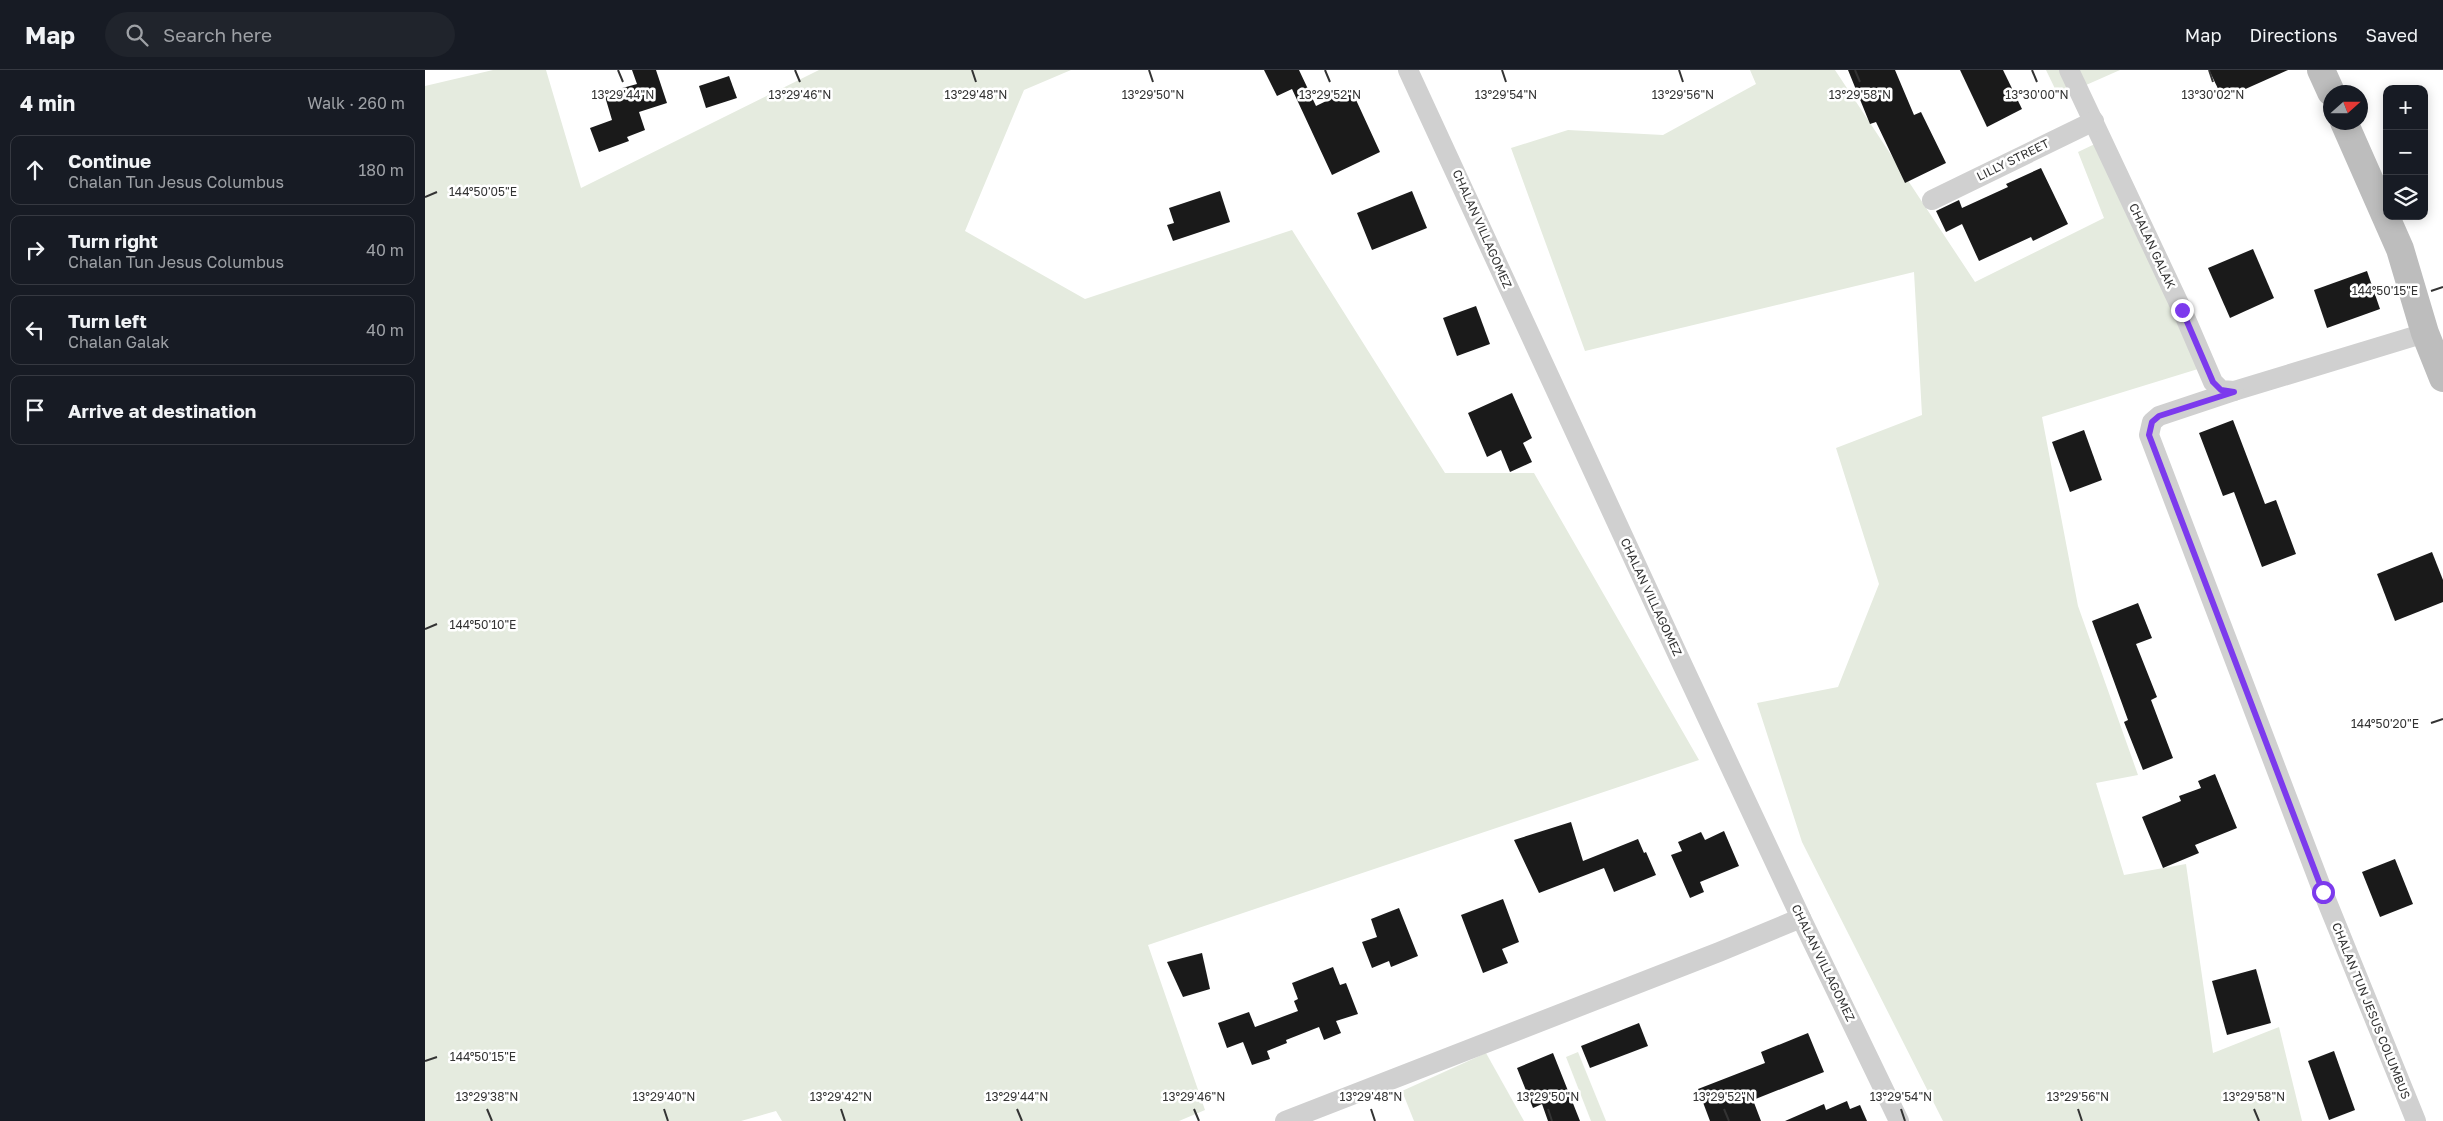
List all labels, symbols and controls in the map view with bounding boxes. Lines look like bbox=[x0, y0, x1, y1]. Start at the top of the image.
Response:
search box bbox=[105, 12, 455, 57]
text: Map bbox=[25, 20, 75, 49]
icon: search bbox=[123, 21, 151, 49]
text: Search here bbox=[163, 23, 272, 46]
text: Map bbox=[2185, 24, 2221, 46]
text: Directions bbox=[2249, 24, 2337, 46]
text: Saved bbox=[2365, 24, 2418, 46]
north arrow bbox=[2323, 85, 2368, 130]
map controls bbox=[2383, 85, 2428, 220]
button: + bbox=[2383, 85, 2428, 130]
text: 13°29'44"N bbox=[592, 87, 654, 102]
text: 13°29'46"N bbox=[769, 87, 831, 102]
text: 13°29'48"N bbox=[945, 87, 1007, 102]
text: 13°29'50"N bbox=[1122, 87, 1184, 102]
text: 13°29'52"N bbox=[1299, 87, 1361, 102]
text: 13°29'54"N bbox=[1475, 87, 1537, 102]
text: 13°29'56"N bbox=[1652, 87, 1714, 102]
text: 13°29'58"N bbox=[1829, 87, 1891, 102]
text: 13°30'00"N bbox=[2005, 87, 2069, 102]
text: 13°30'02"N bbox=[2182, 87, 2244, 102]
text: 4 min bbox=[20, 90, 75, 116]
text: Walk · 260 m bbox=[307, 93, 405, 113]
button: − bbox=[2383, 130, 2428, 175]
street label: LILLY STREET bbox=[1974, 135, 2052, 184]
text: Continue bbox=[68, 149, 151, 172]
icon: ahead bbox=[21, 156, 49, 184]
text: 180 m bbox=[358, 160, 404, 180]
street label: CHALAN VILLAGOMEZ bbox=[1449, 167, 1515, 291]
text: Chalan Tun Jesus Columbus bbox=[68, 172, 284, 192]
button: layers bbox=[2383, 175, 2428, 220]
text: 144°50'05"E bbox=[449, 184, 517, 199]
street label: CHALAN GALAK bbox=[2126, 201, 2179, 291]
text: Turn right bbox=[68, 229, 158, 252]
icon: right bbox=[21, 236, 49, 264]
text: 40 m bbox=[366, 240, 404, 260]
text: Chalan Tun Jesus Columbus bbox=[68, 252, 284, 272]
text: 144°50'15"E bbox=[2352, 283, 2418, 298]
route end bbox=[2171, 299, 2194, 322]
text: Turn left bbox=[68, 309, 147, 332]
icon: left bbox=[21, 316, 49, 344]
text: 40 m bbox=[366, 320, 404, 340]
text: Chalan Galak bbox=[68, 332, 169, 352]
icon: arrive bbox=[21, 396, 49, 424]
text: Arrive at destination bbox=[68, 399, 256, 422]
street label: CHALAN VILLAGOMEZ bbox=[1617, 535, 1685, 658]
text: 144°50'10"E bbox=[450, 617, 516, 632]
text: 144°50'20"E bbox=[2351, 716, 2419, 731]
route start bbox=[2312, 881, 2335, 904]
street label: CHALAN VILLAGOMEZ bbox=[1789, 902, 1858, 1024]
street label: CHALAN TUN JESUS COLUMBUS bbox=[2329, 920, 2414, 1102]
text: 144°50'15"E bbox=[450, 1049, 516, 1064]
text: 13°29'38"N bbox=[456, 1089, 518, 1104]
text: 13°29'40"N bbox=[633, 1089, 695, 1104]
text: 13°29'42"N bbox=[810, 1089, 872, 1104]
text: 13°29'44"N bbox=[986, 1089, 1048, 1104]
text: 13°29'46"N bbox=[1163, 1089, 1225, 1104]
text: 13°29'48"N bbox=[1340, 1089, 1402, 1104]
text: 13°29'50"N bbox=[1517, 1089, 1579, 1104]
text: 13°29'52"N bbox=[1693, 1089, 1755, 1104]
text: 13°29'54"N bbox=[1870, 1089, 1932, 1104]
text: 13°29'56"N bbox=[2047, 1089, 2109, 1104]
text: 13°29'58"N bbox=[2223, 1089, 2285, 1104]

